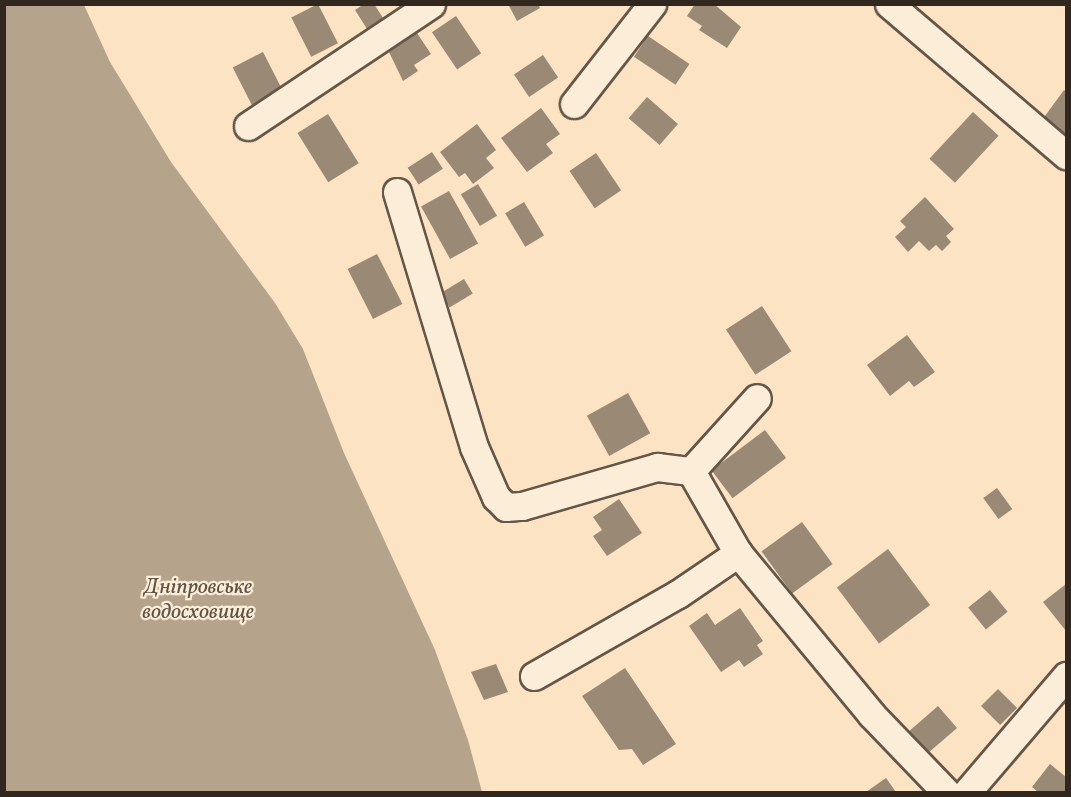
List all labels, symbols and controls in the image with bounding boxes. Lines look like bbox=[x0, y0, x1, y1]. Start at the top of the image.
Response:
water label: Дніпровське водосховище bbox=[142, 574, 254, 626]

